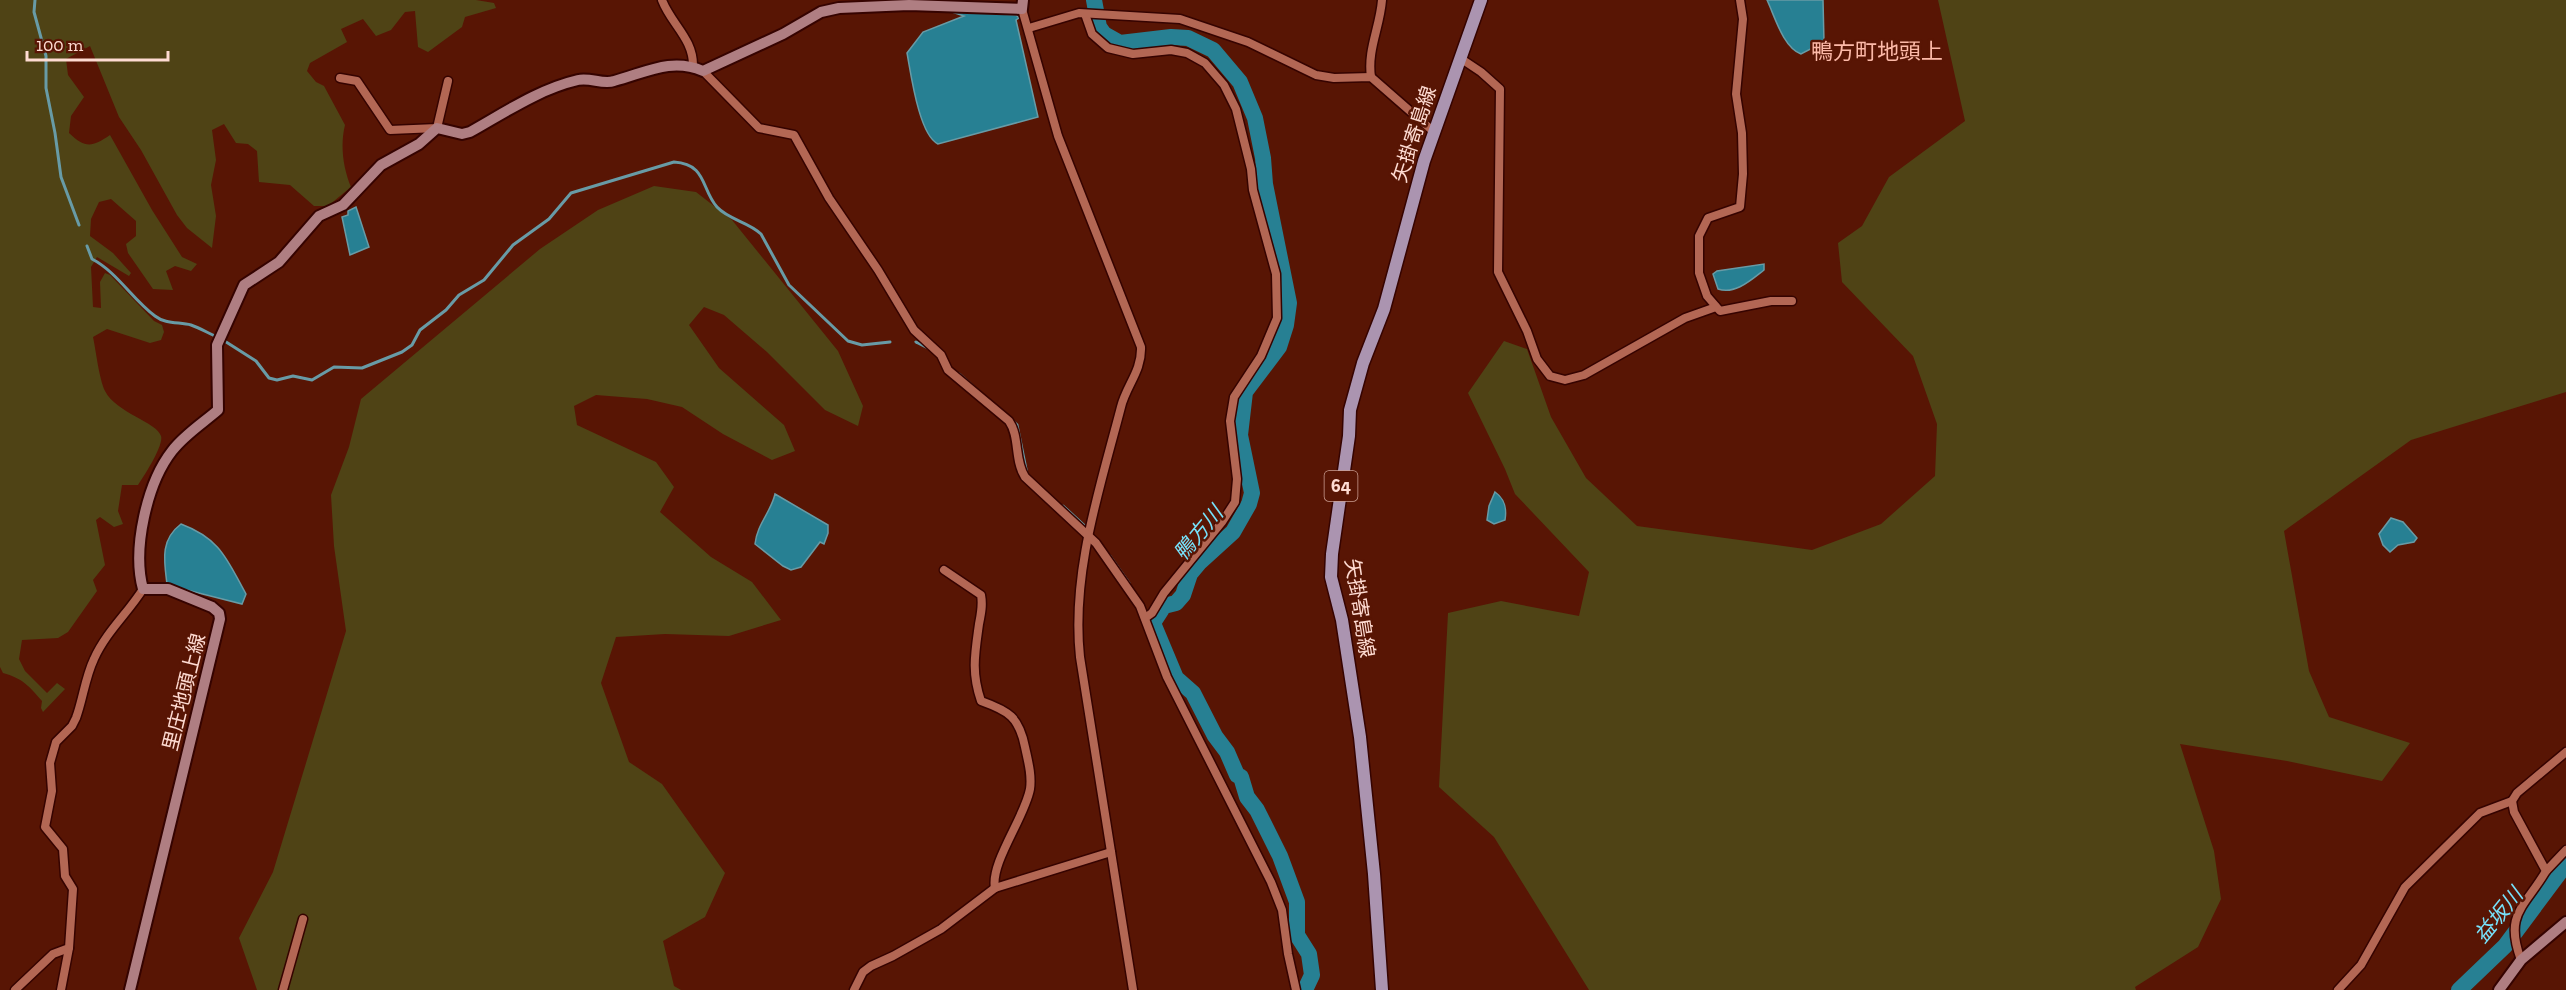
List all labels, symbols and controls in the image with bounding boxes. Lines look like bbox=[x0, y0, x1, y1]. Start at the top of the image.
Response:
scale bar bbox=[27, 24, 168, 62]
text: 100 m bbox=[36, 34, 84, 56]
district label: 鴨方町地頭上 bbox=[1811, 38, 1943, 65]
street label: 矢掛寄島線 bbox=[1387, 83, 1441, 185]
road number: 64 bbox=[1324, 471, 1358, 501]
water label: 鴨方川 bbox=[1168, 499, 1229, 565]
street label: 矢掛寄島線 bbox=[1340, 557, 1380, 659]
street label: 里庄地頭上線 bbox=[158, 631, 210, 753]
water label: 益坂川 bbox=[2468, 881, 2529, 947]

